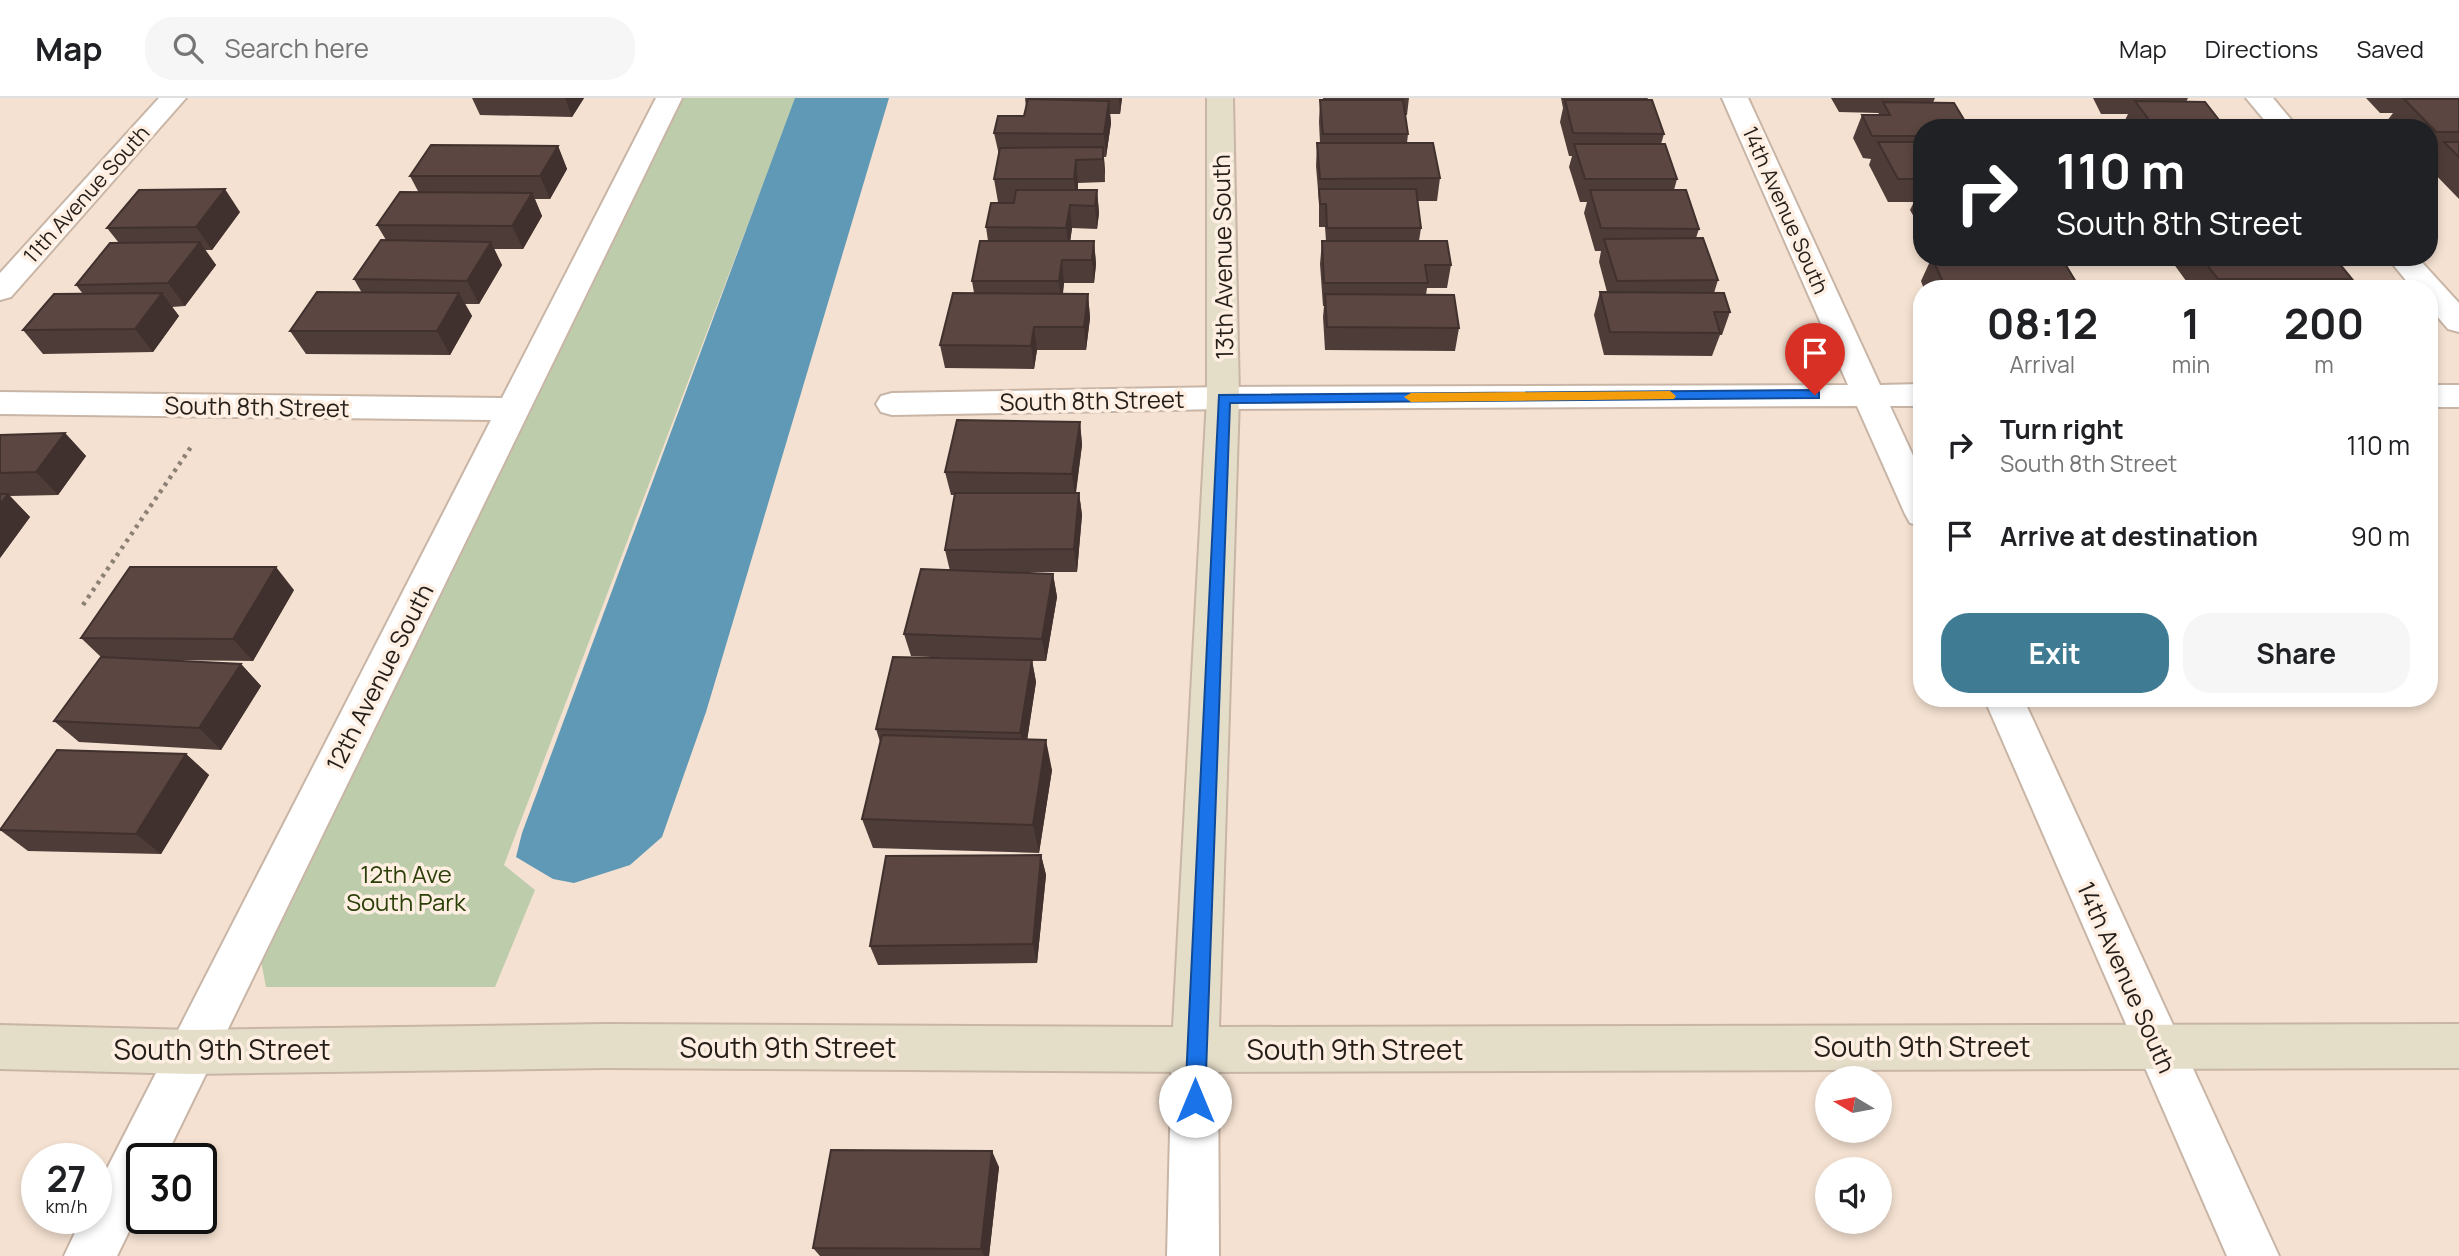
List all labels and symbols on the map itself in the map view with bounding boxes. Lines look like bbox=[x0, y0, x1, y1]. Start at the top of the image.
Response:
street label: 11th Avenue South bbox=[17, 119, 155, 269]
street label: 14th Avenue South bbox=[1737, 122, 1835, 298]
street label: 13th Avenue South bbox=[1204, 154, 1240, 360]
pin bbox=[1785, 323, 1845, 395]
street label: South 8th Street bbox=[999, 382, 1185, 418]
street label: South 8th Street bbox=[164, 388, 350, 424]
street label: 12th Avenue South bbox=[318, 578, 440, 776]
park label: 12th Ave South Park bbox=[346, 857, 467, 918]
street label: 14th Avenue South bbox=[2070, 876, 2184, 1078]
street label: South 9th Street bbox=[1814, 1027, 2030, 1065]
street label: South 9th Street bbox=[680, 1028, 896, 1066]
street label: South 9th Street bbox=[114, 1030, 330, 1068]
street label: South 9th Street bbox=[1247, 1030, 1463, 1068]
position arrow bbox=[1158, 1064, 1232, 1138]
north arrow bbox=[1815, 1066, 1892, 1143]
speed limit sign: 30 bbox=[126, 1143, 217, 1234]

